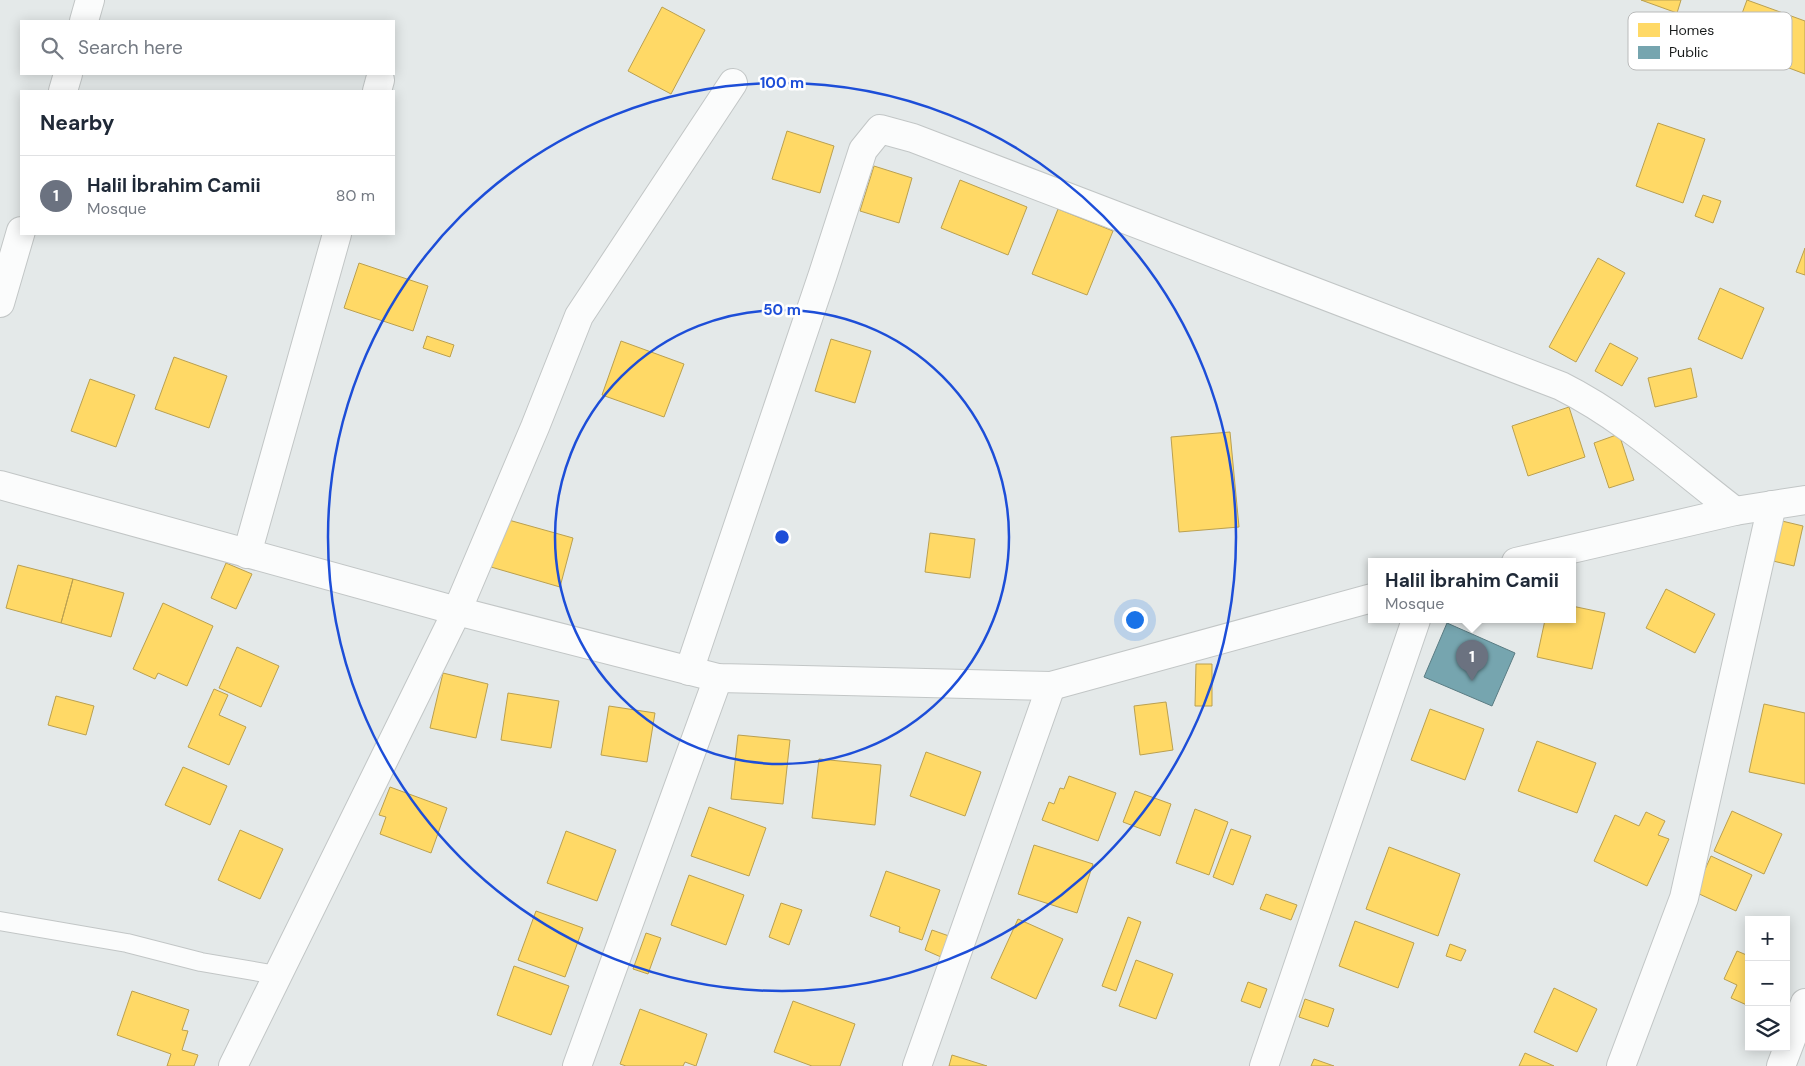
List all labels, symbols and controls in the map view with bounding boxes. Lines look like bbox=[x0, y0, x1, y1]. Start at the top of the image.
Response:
legend bbox=[1628, 12, 1792, 70]
search box bbox=[20, 20, 395, 75]
text: Homes bbox=[1669, 21, 1714, 39]
icon: search bbox=[38, 34, 66, 62]
text: Search here bbox=[78, 35, 183, 60]
text: Public bbox=[1669, 43, 1708, 61]
text: 100 m bbox=[760, 73, 804, 93]
text: Nearby bbox=[40, 109, 114, 137]
text: Halil İbrahim Camii bbox=[87, 173, 261, 198]
text: 1 bbox=[53, 185, 59, 206]
text: 80 m bbox=[336, 185, 375, 206]
text: Mosque bbox=[87, 198, 146, 219]
text: 50 m bbox=[763, 300, 801, 320]
centre of rings bbox=[773, 528, 791, 546]
popup bbox=[1368, 558, 1576, 623]
text: Halil İbrahim Camii bbox=[1385, 568, 1559, 593]
text: Mosque bbox=[1385, 593, 1444, 614]
your location bbox=[1122, 607, 1148, 633]
pin: 1 bbox=[1456, 640, 1488, 681]
map controls bbox=[1745, 916, 1790, 1051]
button: + bbox=[1745, 916, 1790, 961]
button: − bbox=[1745, 961, 1790, 1006]
button: layers bbox=[1745, 1006, 1790, 1051]

